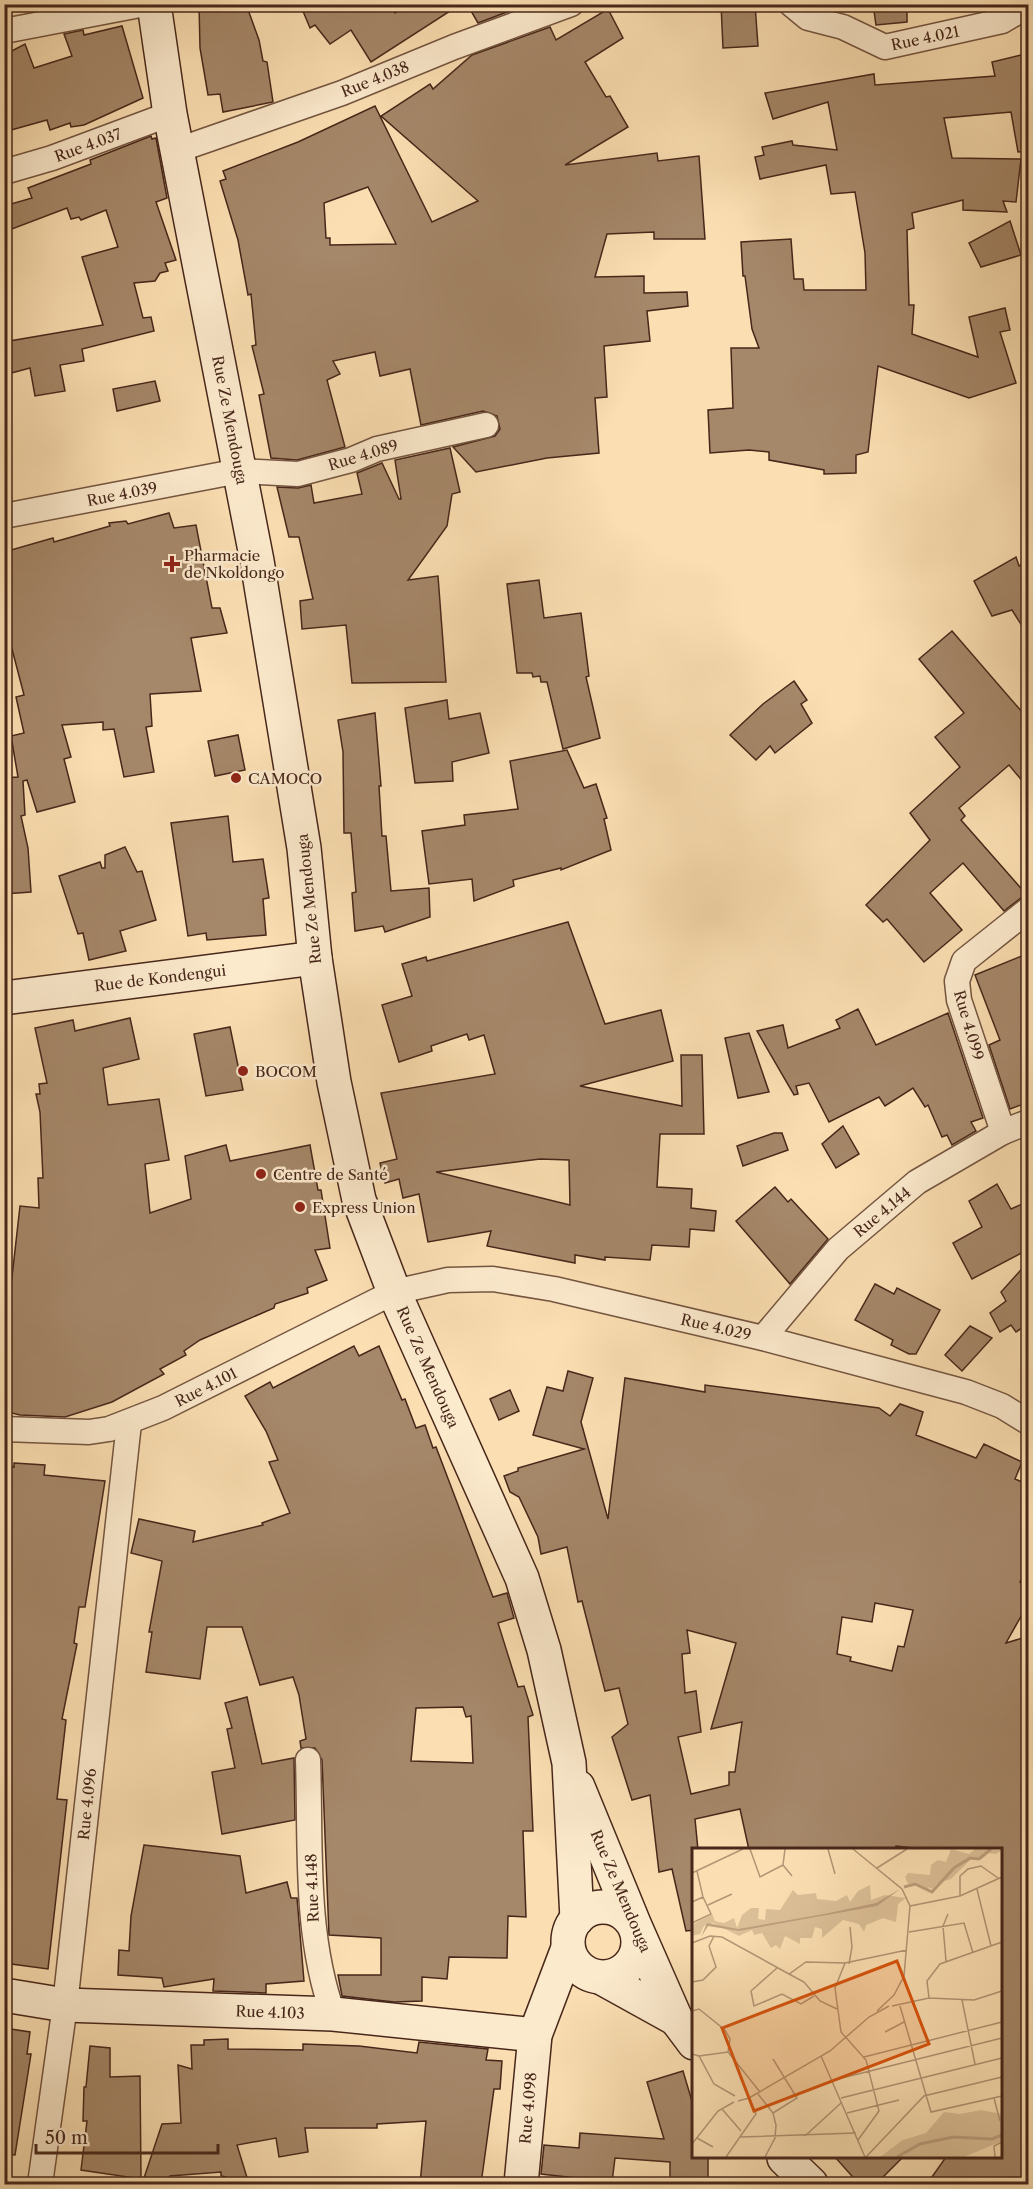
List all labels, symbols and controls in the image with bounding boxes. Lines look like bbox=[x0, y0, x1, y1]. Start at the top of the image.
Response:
street label: Rue 4.021 bbox=[889, 21, 962, 55]
street label: Rue 4.038 bbox=[338, 57, 412, 101]
street label: Rue 4.037 bbox=[52, 124, 125, 166]
street label: Rue Ze Mendouga bbox=[208, 354, 252, 486]
street label: Rue 4.089 bbox=[326, 435, 400, 475]
street label: Rue 4.039 bbox=[85, 478, 159, 510]
place label: Pharmacie de Nkoldongo bbox=[184, 546, 284, 582]
marker: Pharmacie de Nkoldongo bbox=[165, 557, 179, 571]
place label: CAMOCO bbox=[248, 769, 322, 788]
marker: CAMOCO bbox=[229, 771, 243, 785]
street label: Rue Ze Mendouga bbox=[293, 833, 325, 965]
street label: Rue de Kondengui bbox=[93, 960, 227, 996]
street label: Rue 4.099 bbox=[950, 988, 988, 1062]
place label: BOCOM bbox=[255, 1062, 317, 1081]
marker: BOCOM bbox=[236, 1064, 250, 1078]
place label: Centre de Santé bbox=[273, 1165, 388, 1184]
marker: Centre de Santé bbox=[254, 1167, 268, 1181]
street label: Rue 4.144 bbox=[850, 1183, 914, 1241]
place label: Express Union bbox=[312, 1198, 416, 1217]
marker: Express Union bbox=[293, 1200, 307, 1214]
street label: Rue Ze Mendouga bbox=[393, 1303, 463, 1431]
street label: Rue 4.029 bbox=[679, 1310, 753, 1344]
street label: Rue 4.101 bbox=[172, 1363, 241, 1411]
street label: Rue 4.096 bbox=[74, 1767, 100, 1841]
street label: Rue Ze Mendouga bbox=[587, 1827, 655, 1955]
inset map bbox=[692, 1848, 1003, 2159]
street label: Rue 4.148 bbox=[301, 1853, 323, 1923]
street label: Rue 4.103 bbox=[235, 2001, 305, 2023]
street label: Rue 4.098 bbox=[515, 2071, 541, 2145]
scale bar bbox=[36, 2117, 218, 2155]
text: 50 m bbox=[45, 2127, 88, 2149]

